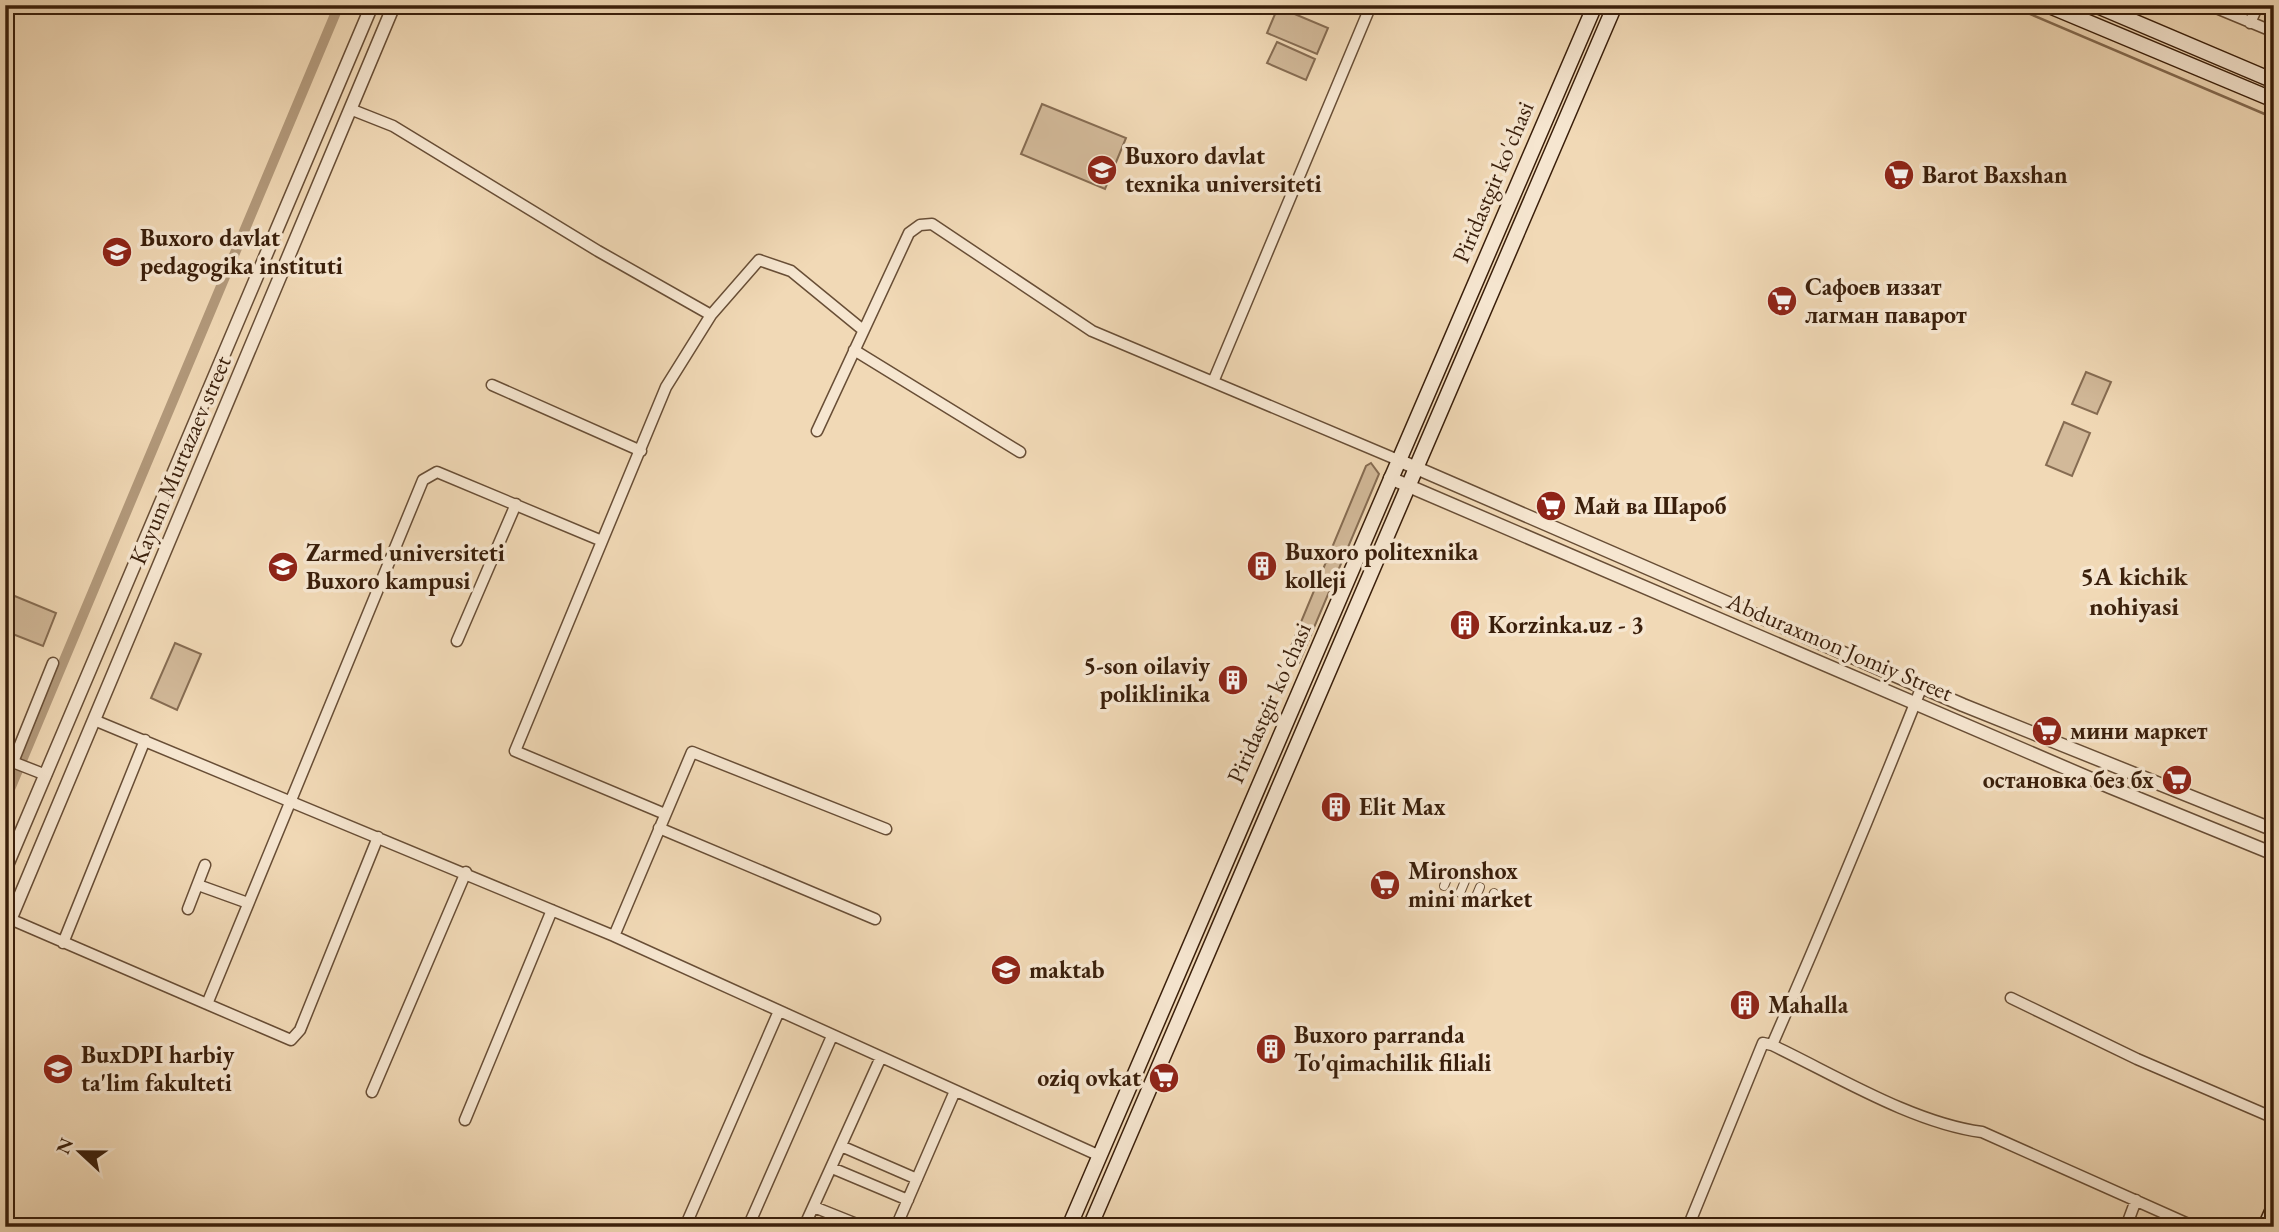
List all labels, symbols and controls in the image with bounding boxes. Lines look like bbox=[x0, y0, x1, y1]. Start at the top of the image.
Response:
street label: Piridastgir ko'chasi bbox=[1445, 96, 1541, 267]
place label: Buxoro davlat texnika universiteti bbox=[1125, 140, 1322, 199]
school or university icon: Buxoro davlat texnika universiteti bbox=[1085, 153, 1119, 187]
supermarket icon: Barot Baxshan bbox=[1882, 158, 1916, 192]
place label: Barot Baxshan bbox=[1922, 159, 2068, 190]
place label: Buxoro davlat pedagogika instituti bbox=[140, 222, 343, 282]
school or university icon: Buxoro davlat pedagogika instituti bbox=[100, 235, 134, 269]
place label: Сафоев иззат лагман паварот bbox=[1805, 271, 1967, 330]
supermarket icon: Сафоев иззат лагман паварот bbox=[1765, 284, 1799, 318]
street label: Kayum Murtazaev street bbox=[122, 350, 238, 569]
supermarket icon: Май ва Шароб bbox=[1534, 489, 1568, 523]
place label: Май ва Шароб bbox=[1574, 490, 1727, 521]
place label: Buxoro politexnika kolleji bbox=[1285, 536, 1479, 596]
place label: Zarmed universiteti Buxoro kampusi bbox=[306, 537, 505, 596]
building icon: Buxoro politexnika kolleji bbox=[1245, 549, 1279, 583]
school or university icon: Zarmed universiteti Buxoro kampusi bbox=[266, 550, 300, 584]
district label: 5A kichik nohiyasi bbox=[2080, 559, 2188, 623]
street label: Abduraxmon Jomiy Street bbox=[1722, 585, 1958, 708]
building icon: Korzinka.uz - 3 bbox=[1448, 608, 1482, 642]
place label: Korzinka.uz - 3 bbox=[1488, 609, 1644, 640]
street label: Piridastgir ko'chasi bbox=[1219, 618, 1318, 788]
place label: 5-son oilaviy poliklinika bbox=[1084, 650, 1210, 709]
building icon: 5-son oilaviy poliklinika bbox=[1216, 663, 1250, 697]
supermarket icon: мини маркет bbox=[2030, 714, 2064, 748]
place label: мини маркет bbox=[2070, 715, 2208, 746]
supermarket icon: остановка без бх bbox=[2160, 763, 2194, 797]
place label: остановка без бх bbox=[1983, 764, 2154, 795]
building icon: Elit Max bbox=[1319, 790, 1353, 824]
place label: Elit Max bbox=[1359, 791, 1446, 822]
place label: Mironshox mini market bbox=[1408, 855, 1532, 914]
supermarket icon: Mironshox mini market bbox=[1368, 868, 1402, 902]
school or university icon: maktab bbox=[989, 953, 1023, 987]
place label: maktab bbox=[1029, 954, 1105, 985]
building icon: Mahalla bbox=[1728, 988, 1762, 1022]
place label: Mahalla bbox=[1768, 989, 1849, 1020]
place label: Buxoro parranda To'qimachilik filiali bbox=[1294, 1019, 1491, 1079]
building icon: Buxoro parranda To'qimachilik filiali bbox=[1254, 1032, 1288, 1066]
place label: BuxDPI harbiy ta'lim fakulteti bbox=[81, 1039, 235, 1098]
school or university icon: BuxDPI harbiy ta'lim fakulteti bbox=[41, 1052, 75, 1086]
supermarket icon: oziq ovkat bbox=[1147, 1061, 1181, 1095]
place label: oziq ovkat bbox=[1037, 1062, 1141, 1094]
north arrow bbox=[46, 1116, 116, 1186]
text: N bbox=[50, 1133, 79, 1158]

